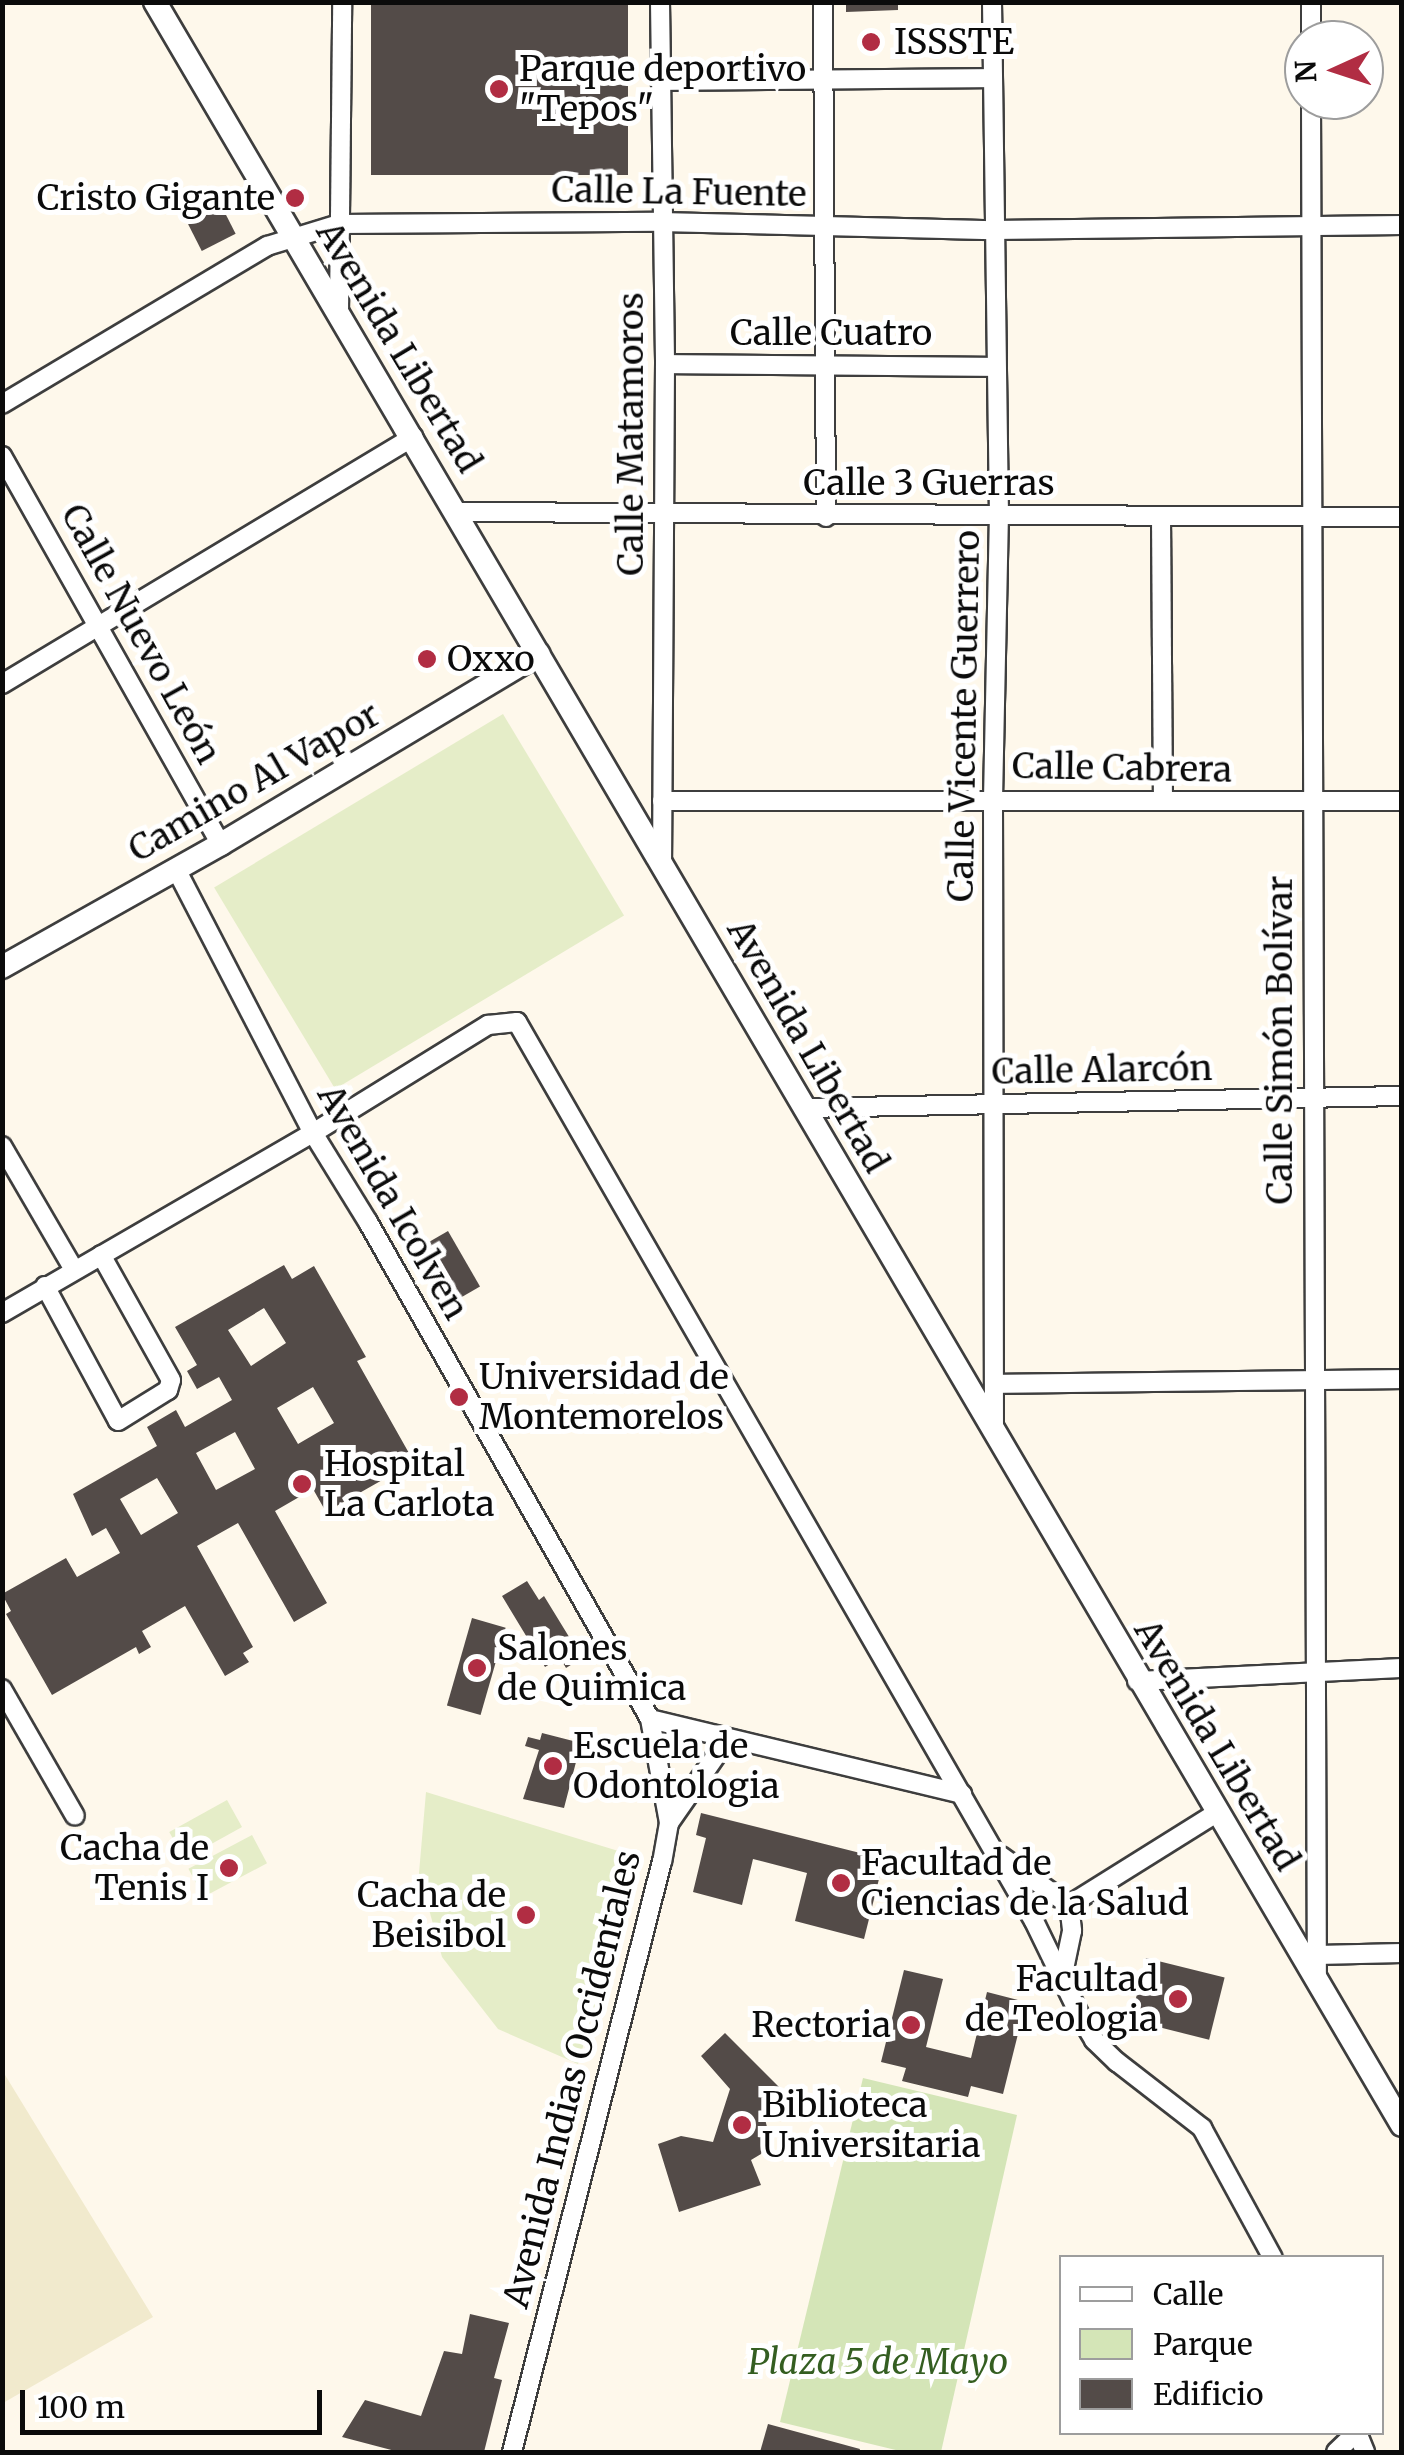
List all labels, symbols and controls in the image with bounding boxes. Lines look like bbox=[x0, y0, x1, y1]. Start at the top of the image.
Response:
north arrow bbox=[1284, 20, 1384, 120]
place label: ISSSTE bbox=[894, 21, 1014, 63]
marker: ISSSTE bbox=[858, 29, 884, 55]
place label: Parque deportivo "Tepos" bbox=[519, 48, 806, 130]
text: N bbox=[1287, 59, 1325, 83]
marker: Parque deportivo "Tepos" bbox=[488, 78, 510, 100]
street label: Calle La Fuente bbox=[551, 169, 807, 215]
place label: Cristo Gigante bbox=[37, 177, 275, 219]
marker: Cristo Gigante bbox=[284, 187, 306, 209]
street label: Avenida Libertad bbox=[308, 214, 490, 480]
street label: Calle Matamoros bbox=[610, 292, 652, 576]
street label: Calle Cuatro bbox=[730, 312, 932, 354]
street label: Calle 3 Guerras bbox=[803, 462, 1055, 504]
street label: Calle Nuevo León bbox=[52, 497, 230, 771]
street label: Calle Vicente Guerrero bbox=[940, 530, 988, 902]
place label: Oxxo bbox=[447, 638, 535, 680]
marker: Oxxo bbox=[416, 648, 438, 670]
street label: Camino Al Vapor bbox=[121, 693, 387, 871]
street label: Calle Cabrera bbox=[1012, 745, 1232, 791]
street label: Calle Simón Bolívar bbox=[1259, 876, 1301, 1204]
street label: Avenida Libertad bbox=[718, 912, 898, 1180]
street label: Calle Alarcón bbox=[991, 1047, 1213, 1093]
street label: Avenida Icolven bbox=[309, 1077, 477, 1327]
place label: Universidad de Montemorelos bbox=[479, 1356, 729, 1438]
marker: Universidad de Montemorelos bbox=[448, 1386, 470, 1408]
place label: Hospital La Carlota bbox=[324, 1443, 494, 1525]
marker: Hospital La Carlota bbox=[289, 1471, 315, 1497]
street label: Avenida Libertad bbox=[1126, 1612, 1308, 1878]
place label: Salones de Quimica bbox=[497, 1627, 686, 1709]
marker: Salones de Quimica bbox=[466, 1657, 488, 1679]
place label: Escuela de Odontologia bbox=[573, 1725, 779, 1807]
marker: Escuela de Odontologia bbox=[542, 1755, 564, 1777]
place label: Cacha de Tenis I bbox=[60, 1827, 209, 1909]
place label: Facultad de Ciencias de la Salud bbox=[861, 1842, 1189, 1924]
street label: Avenida Indias Occidentales bbox=[495, 1846, 649, 2312]
marker: Cacha de Tenis I bbox=[218, 1857, 240, 1879]
marker: Facultad de Ciencias de la Salud bbox=[830, 1872, 852, 1894]
place label: Cacha de Beisibol bbox=[357, 1874, 506, 1956]
marker: Cacha de Beisibol bbox=[515, 1904, 537, 1926]
place label: Facultad de Teologia bbox=[965, 1958, 1158, 2040]
marker: Facultad de Teologia bbox=[1167, 1988, 1189, 2010]
place label: Rectoria bbox=[751, 2004, 891, 2046]
marker: Rectoria bbox=[900, 2014, 922, 2036]
place label: Biblioteca Universitaria bbox=[762, 2084, 981, 2166]
marker: Biblioteca Universitaria bbox=[731, 2114, 753, 2136]
legend bbox=[1059, 2255, 1384, 2435]
text: Calle bbox=[1153, 2275, 1223, 2313]
text: Parque bbox=[1153, 2325, 1253, 2363]
park label: Plaza 5 de Mayo bbox=[748, 2341, 1008, 2383]
scale bar bbox=[25, 2370, 328, 2432]
text: Edificio bbox=[1153, 2375, 1264, 2413]
text: 100 m bbox=[37, 2388, 125, 2426]

